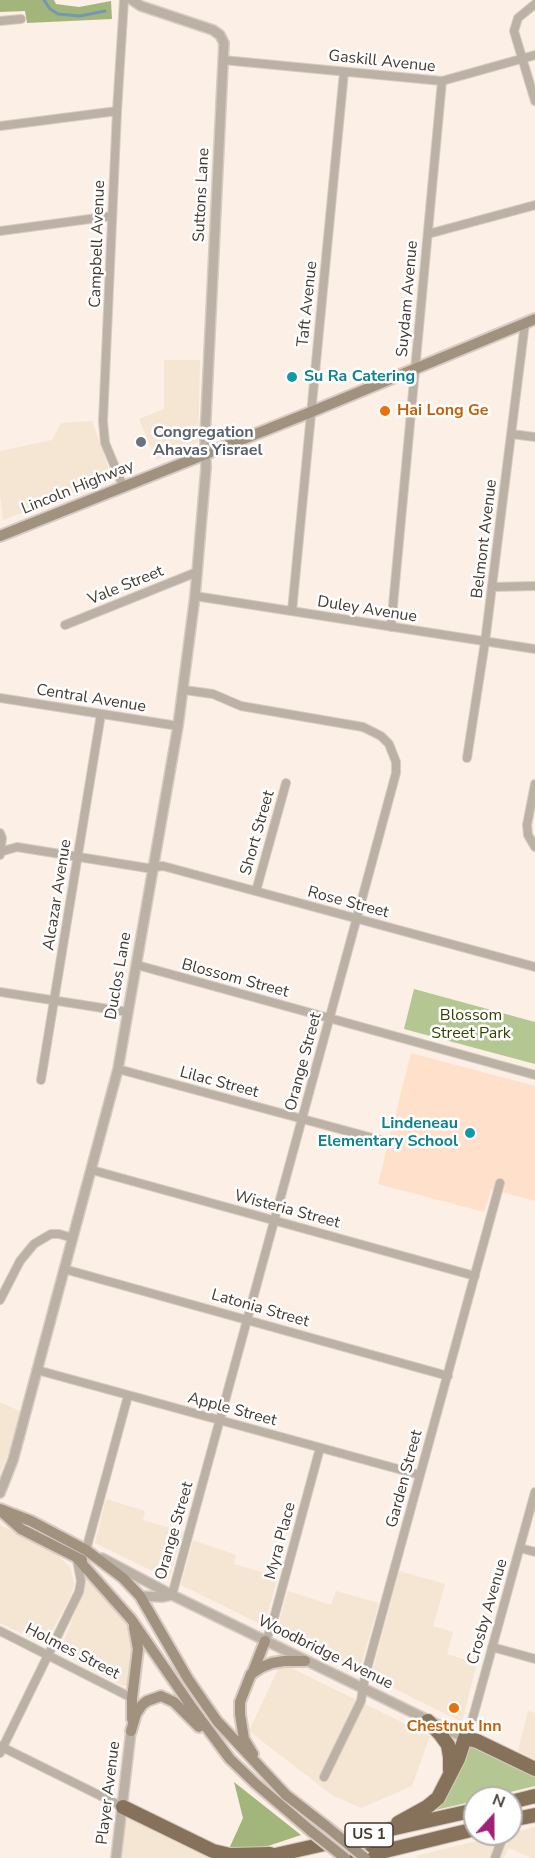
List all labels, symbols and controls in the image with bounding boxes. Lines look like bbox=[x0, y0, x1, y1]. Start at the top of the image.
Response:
street label: Gaskill Avenue bbox=[328, 47, 436, 77]
street label: Suttons Lane bbox=[190, 147, 214, 243]
street label: Campbell Avenue bbox=[86, 180, 110, 308]
street label: Suydam Avenue bbox=[393, 240, 423, 358]
street label: Taft Avenue bbox=[294, 260, 322, 348]
place label: Su Ra Catering bbox=[304, 367, 415, 387]
marker: Su Ra Catering bbox=[285, 370, 299, 384]
place label: Hai Long Ge bbox=[397, 401, 488, 421]
marker: Hai Long Ge bbox=[378, 404, 392, 418]
place label: Congregation Ahavas Yisrael bbox=[153, 423, 263, 461]
marker: Congregation Ahavas Yisrael bbox=[134, 435, 148, 449]
street label: Lincoln Highway bbox=[19, 457, 137, 519]
street label: Belmont Avenue bbox=[468, 478, 502, 600]
street label: Vale Street bbox=[86, 562, 166, 610]
street label: Duley Avenue bbox=[316, 593, 418, 627]
street label: Central Avenue bbox=[35, 681, 147, 717]
street label: Short Street bbox=[237, 788, 279, 878]
street label: Alcazar Avenue bbox=[40, 838, 76, 952]
street label: Rose Street bbox=[305, 883, 391, 923]
street label: Duclos Lane bbox=[102, 931, 136, 1021]
street label: Blossom Street bbox=[179, 955, 291, 1003]
park label: Blossom Street Park bbox=[431, 1006, 511, 1044]
street label: Orange Street bbox=[282, 1011, 326, 1113]
street label: Lilac Street bbox=[177, 1063, 261, 1103]
place label: Lindeneau Elementary School bbox=[318, 1114, 458, 1152]
marker: Lindeneau Elementary School bbox=[463, 1126, 477, 1140]
street label: Wisteria Street bbox=[232, 1187, 342, 1233]
street label: Latonia Street bbox=[209, 1286, 311, 1332]
street label: Apple Street bbox=[185, 1389, 279, 1431]
street label: Garden Street bbox=[383, 1428, 427, 1530]
street label: Orange Street bbox=[152, 1480, 198, 1582]
street label: Myra Place bbox=[261, 1500, 301, 1582]
street label: Crosby Avenue bbox=[464, 1557, 512, 1667]
street label: Woodbridge Avenue bbox=[254, 1612, 396, 1694]
street label: Holmes Street bbox=[22, 1620, 122, 1684]
marker: Chestnut Inn bbox=[447, 1701, 461, 1715]
place label: Chestnut Inn bbox=[406, 1717, 502, 1737]
street label: Player Avenue bbox=[93, 1740, 125, 1846]
north arrow bbox=[463, 1786, 523, 1846]
text: N bbox=[489, 1789, 508, 1813]
road number: US 1 bbox=[345, 1823, 393, 1847]

